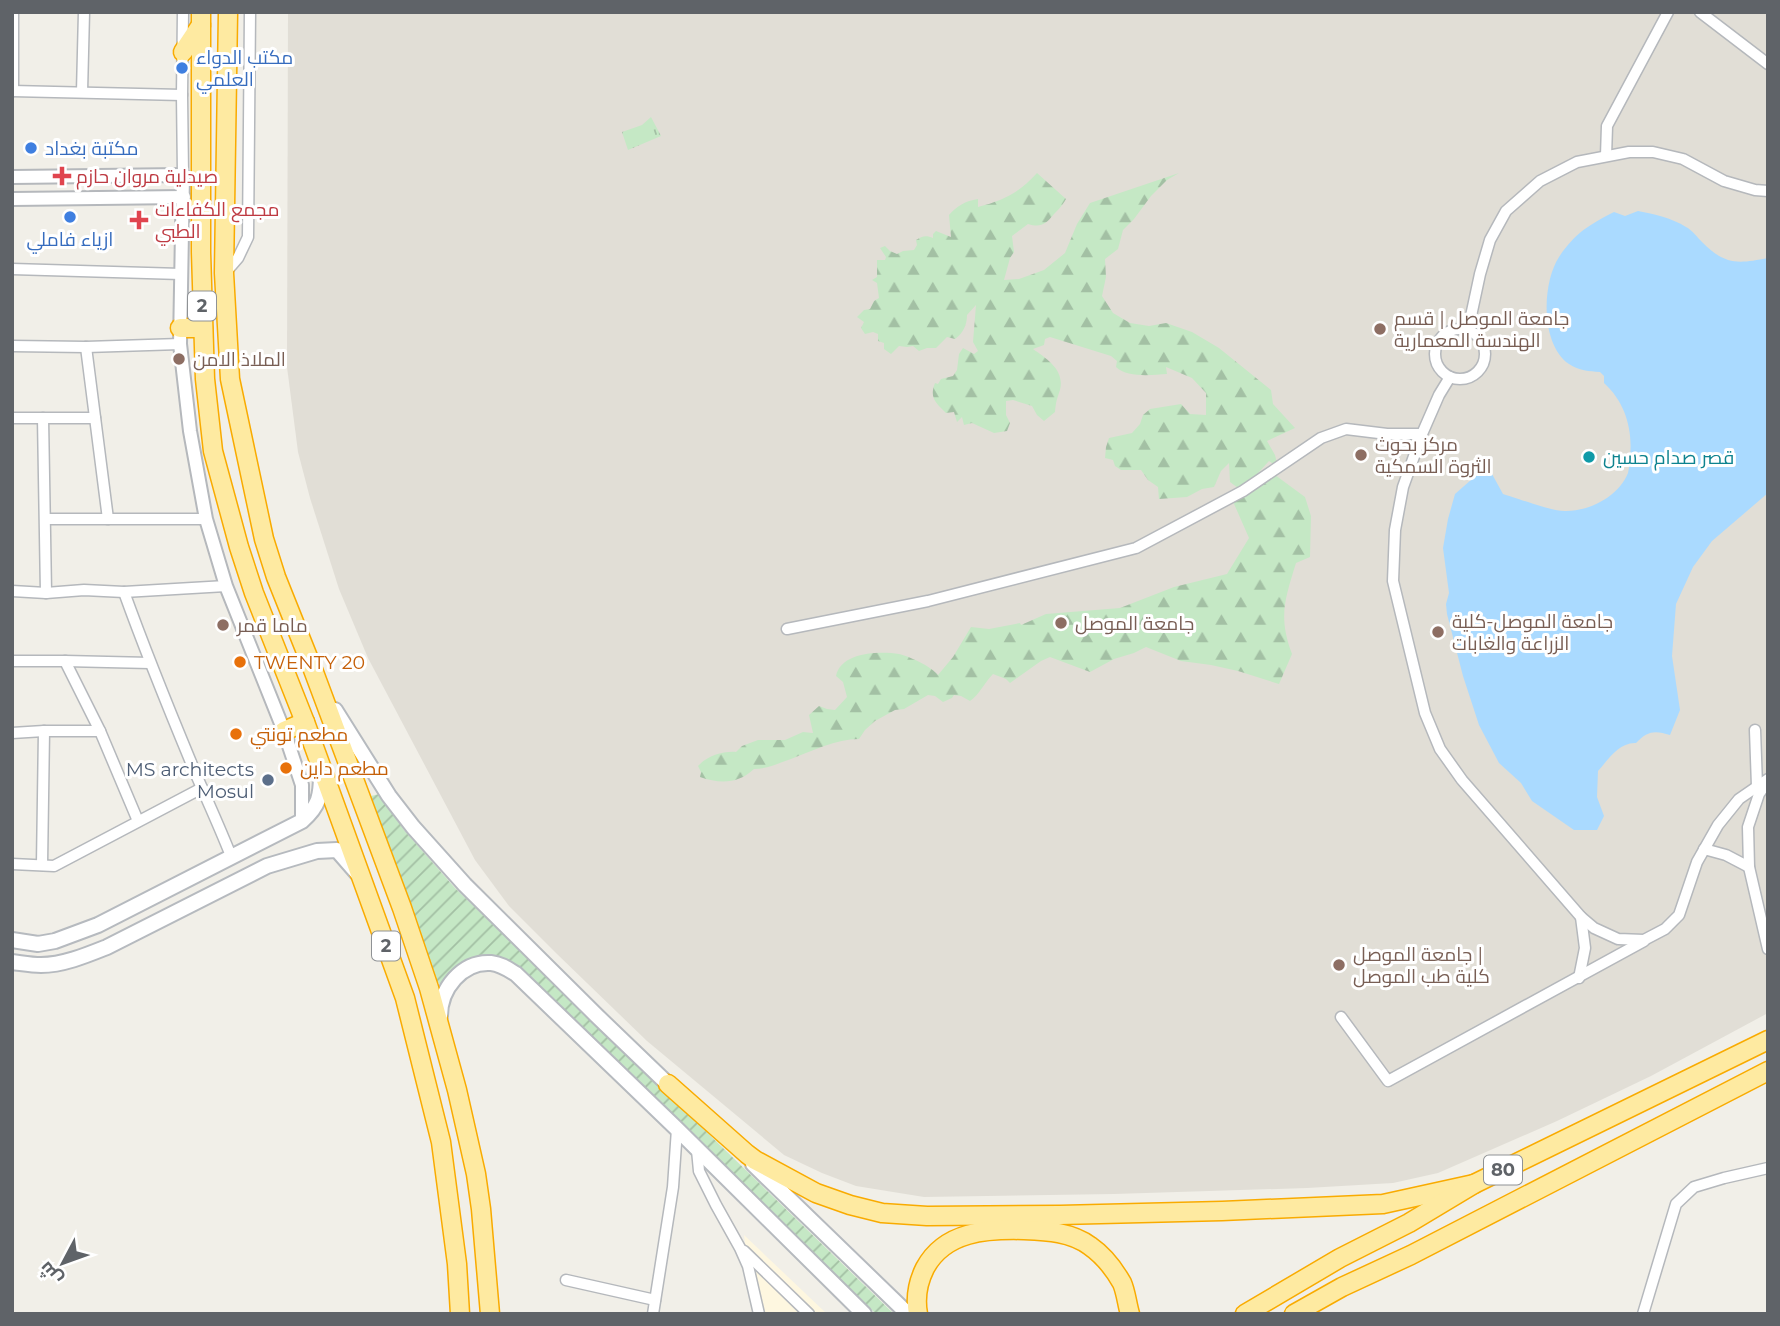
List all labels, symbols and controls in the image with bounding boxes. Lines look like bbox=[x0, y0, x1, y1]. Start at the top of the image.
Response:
place label: مكتب الدواء العلمي bbox=[196, 46, 293, 94]
marker: مكتب الدواء العلمي bbox=[174, 60, 190, 76]
place label: مكتبة بغداد bbox=[45, 137, 138, 160]
marker: مكتبة بغداد bbox=[23, 140, 39, 156]
place label: صيدلية مروان حازم bbox=[76, 165, 218, 190]
marker: صيدلية مروان حازم bbox=[54, 168, 70, 184]
place label: مجمع الكفاءات الطبي bbox=[155, 198, 280, 246]
marker: ازياء فاملي bbox=[62, 209, 78, 225]
marker: مجمع الكفاءات الطبي bbox=[129, 210, 149, 230]
place label: ازياء فاملي bbox=[27, 228, 113, 254]
road number: 2 bbox=[188, 292, 216, 320]
place label: جامعة الموصل | قسم الهندسة المعمارية bbox=[1394, 307, 1569, 352]
marker: جامعة الموصل | قسم الهندسة المعمارية bbox=[1372, 321, 1388, 337]
place label: الملاذ الامن bbox=[193, 348, 286, 371]
marker: الملاذ الامن bbox=[171, 351, 187, 367]
place label: مركز بحوث الثروة السمكية bbox=[1375, 433, 1492, 478]
place label: قصر صدام حسين bbox=[1603, 446, 1734, 471]
marker: مركز بحوث الثروة السمكية bbox=[1353, 447, 1369, 463]
marker: قصر صدام حسين bbox=[1581, 449, 1597, 465]
place label: جامعة الموصل-كلية الزراعة والغابات bbox=[1452, 610, 1613, 655]
place label: جامعة الموصل bbox=[1075, 612, 1194, 635]
place label: ماما قمر bbox=[236, 614, 308, 637]
marker: جامعة الموصل bbox=[1053, 615, 1069, 631]
marker: ماما قمر bbox=[215, 617, 231, 633]
marker: جامعة الموصل-كلية الزراعة والغابات bbox=[1430, 624, 1446, 640]
place label: TWENTY 20 bbox=[254, 651, 365, 674]
marker: TWENTY 20 bbox=[232, 654, 248, 670]
place label: مطعم تونتي bbox=[250, 723, 348, 749]
marker: مطعم تونتي bbox=[228, 726, 244, 742]
place label: مطعم داين bbox=[300, 757, 389, 782]
place label: MS architects Mosul bbox=[126, 758, 254, 803]
marker: مطعم داين bbox=[278, 760, 294, 776]
marker: MS architects Mosul bbox=[260, 772, 276, 788]
road number: 2 bbox=[372, 931, 400, 960]
place label: جامعة الموصل | كلية طب الموصل bbox=[1353, 943, 1490, 988]
marker: جامعة الموصل | كلية طب الموصل bbox=[1331, 957, 1347, 973]
road number: 80 bbox=[1484, 1156, 1522, 1184]
north arrow bbox=[28, 1228, 98, 1298]
text: ش bbox=[34, 1257, 67, 1291]

